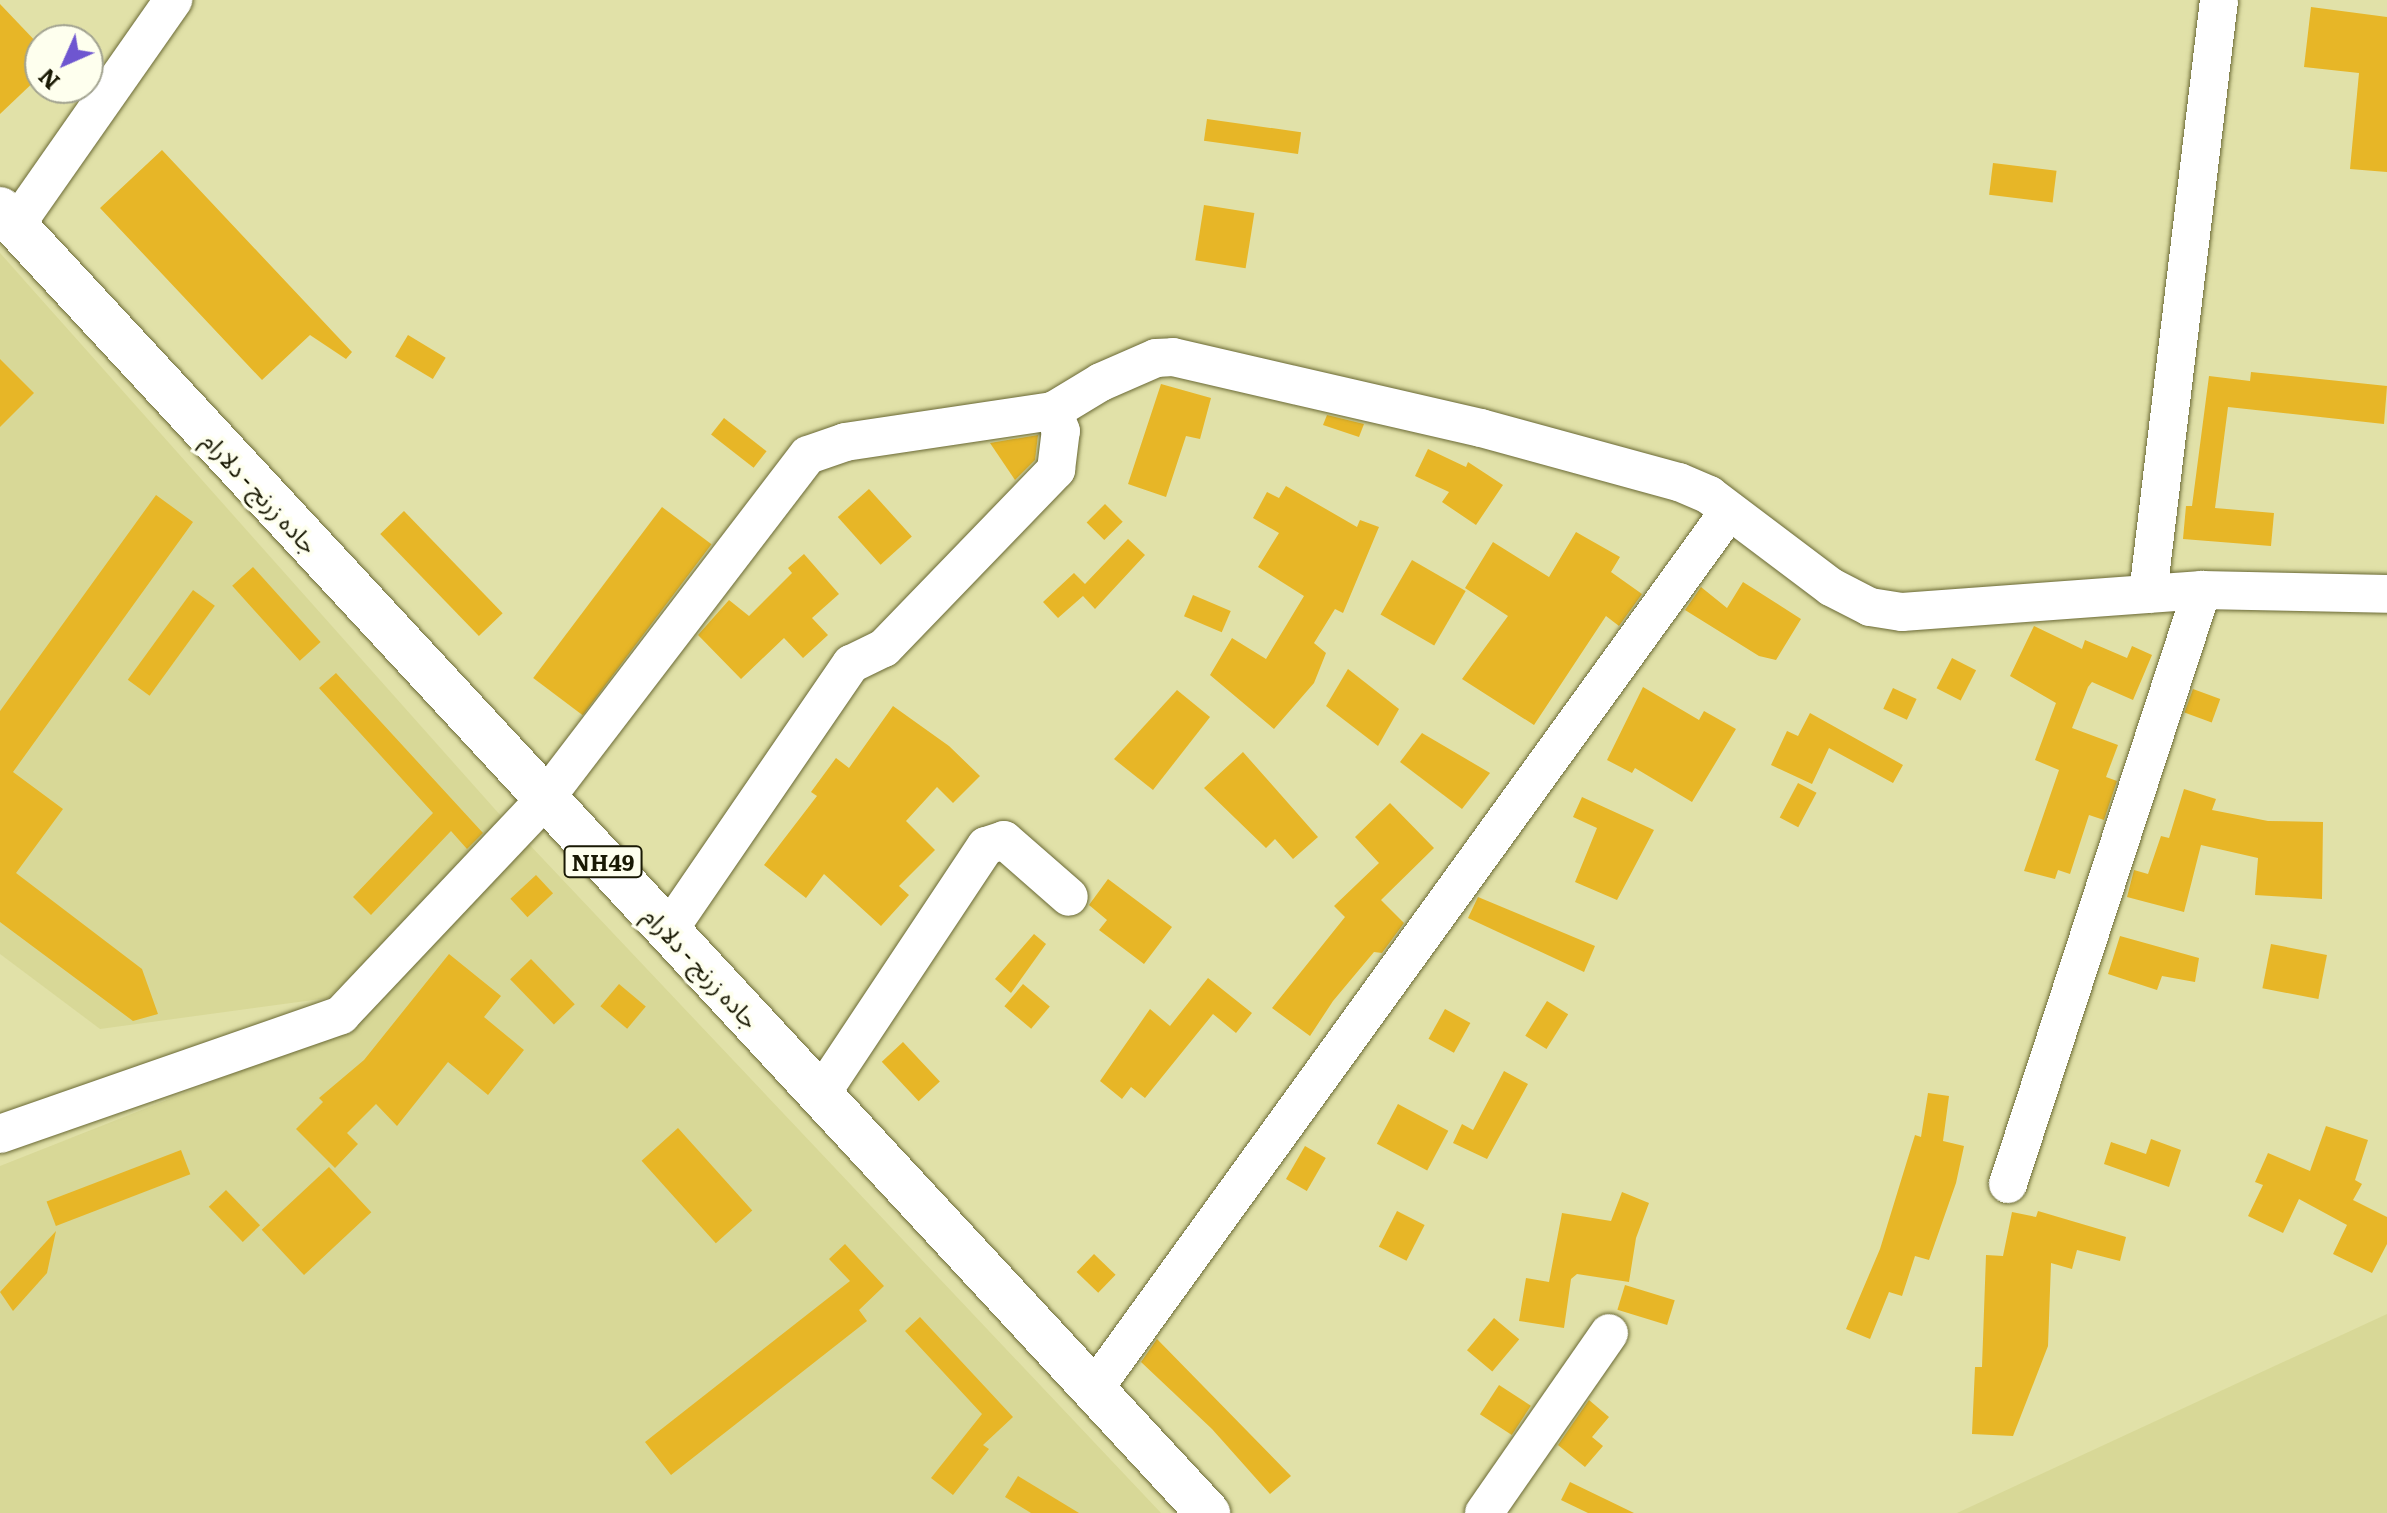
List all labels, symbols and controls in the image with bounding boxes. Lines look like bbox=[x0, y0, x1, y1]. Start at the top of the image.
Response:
north arrow bbox=[24, 24, 104, 104]
text: N bbox=[30, 62, 66, 98]
street label: جاده زرنج - دلارام bbox=[198, 425, 324, 559]
road number: NH49 bbox=[563, 844, 643, 880]
street label: جاده زرنج - دلارام bbox=[639, 900, 765, 1034]

